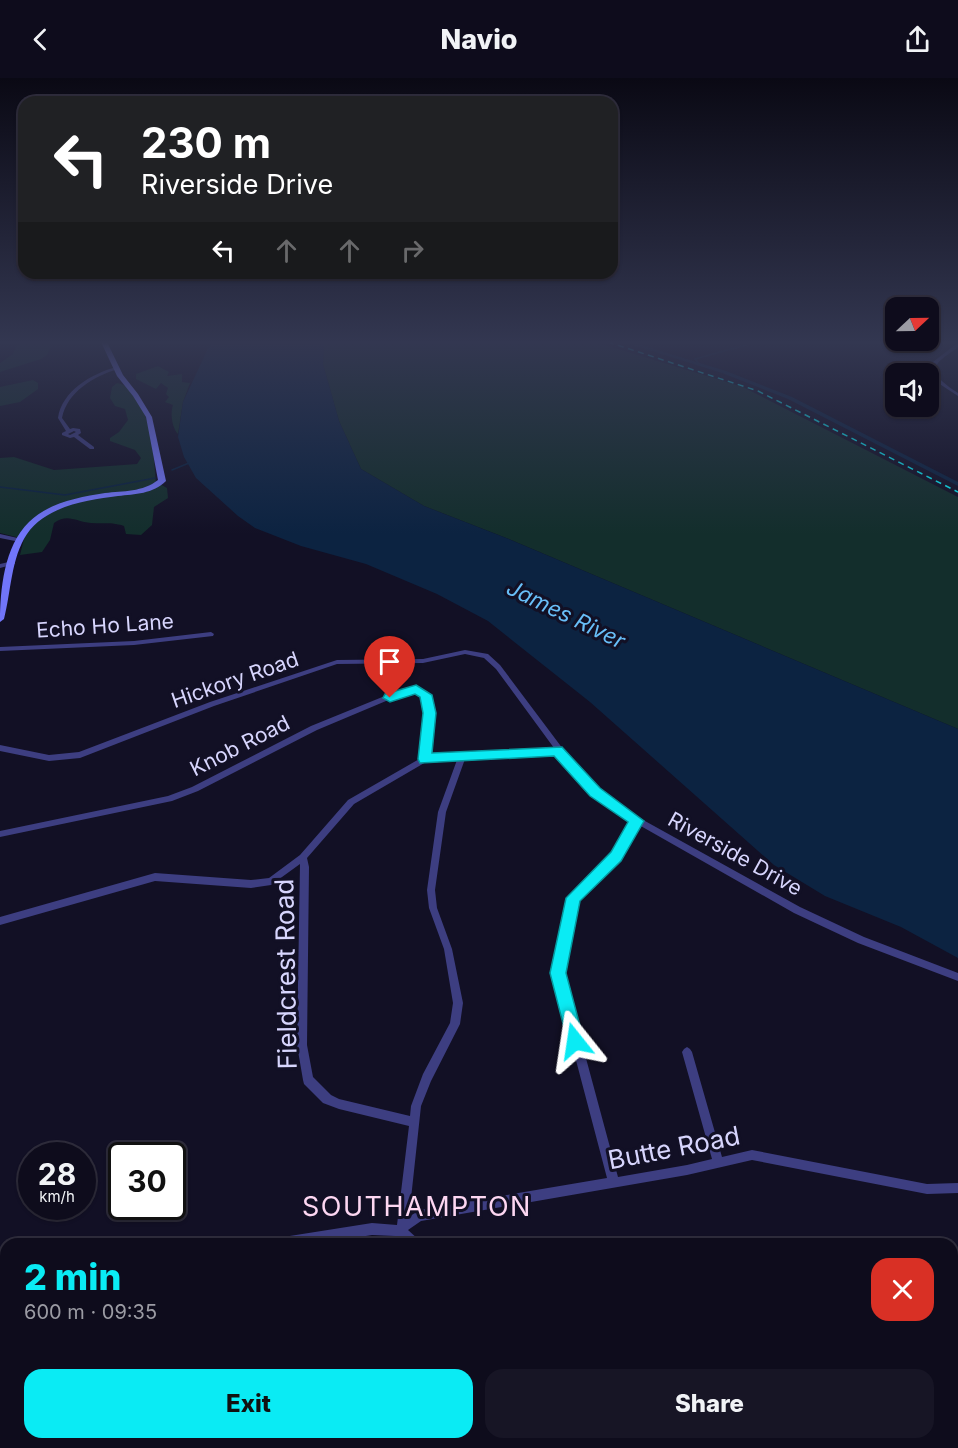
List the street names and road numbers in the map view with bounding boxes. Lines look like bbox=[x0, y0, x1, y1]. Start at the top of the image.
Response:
street label: Echo Ho Lane bbox=[35, 608, 175, 643]
street label: Hickory Road bbox=[168, 646, 302, 713]
street label: Knob Road bbox=[186, 710, 294, 781]
street label: Riverside Drive bbox=[664, 806, 807, 901]
street label: Fieldcrest Road bbox=[268, 878, 303, 1070]
street label: Butte Road bbox=[605, 1120, 742, 1175]

